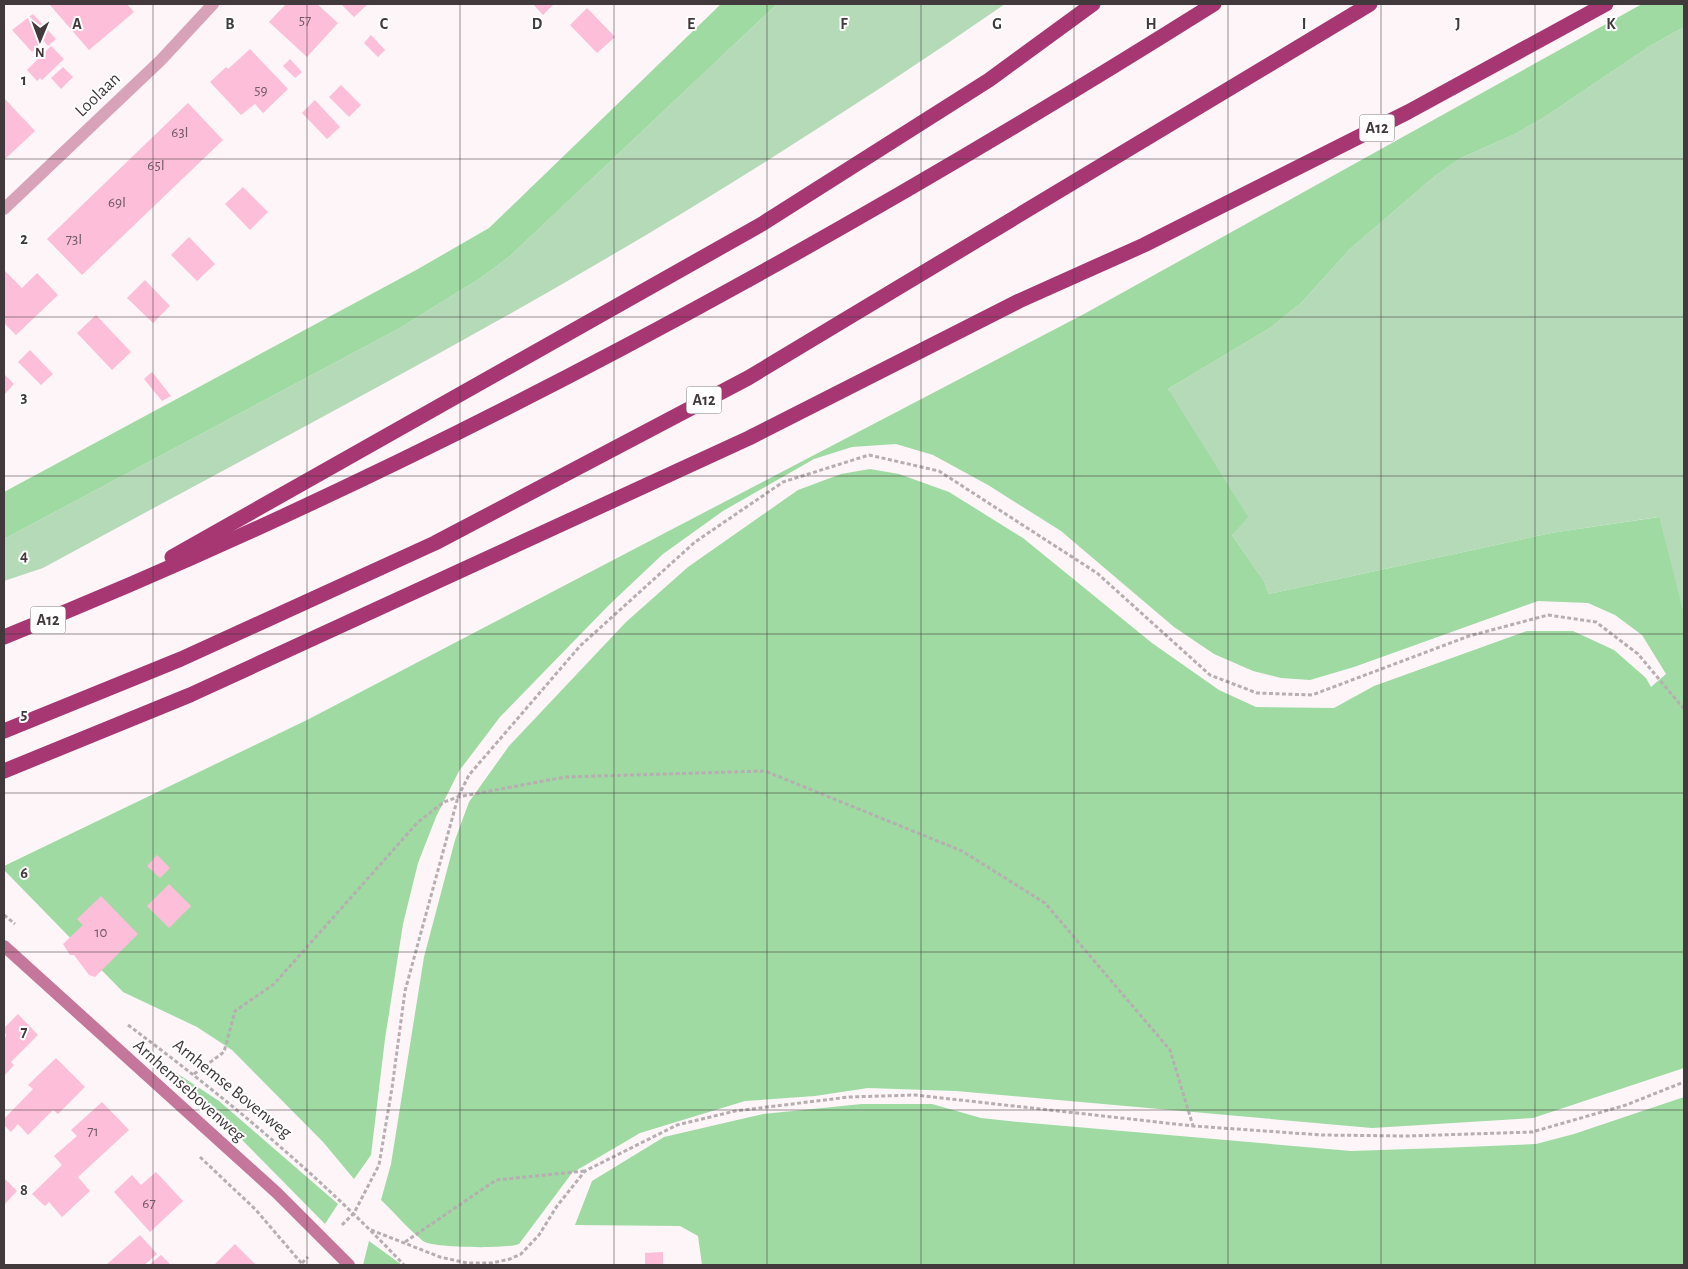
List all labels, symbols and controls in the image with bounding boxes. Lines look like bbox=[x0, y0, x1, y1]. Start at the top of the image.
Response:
house number: 57 bbox=[299, 13, 311, 28]
north arrow bbox=[15, 15, 65, 65]
text: A bbox=[72, 16, 82, 32]
text: B bbox=[225, 16, 235, 32]
text: C bbox=[380, 16, 389, 32]
text: D bbox=[532, 16, 543, 32]
text: E bbox=[687, 16, 695, 32]
text: F bbox=[840, 16, 848, 32]
text: G bbox=[992, 16, 1002, 32]
text: H bbox=[1145, 16, 1157, 32]
text: I bbox=[1302, 16, 1306, 32]
text: J bbox=[1455, 16, 1461, 32]
text: K bbox=[1606, 16, 1616, 32]
text: N bbox=[35, 45, 45, 59]
street label: Loolaan bbox=[72, 69, 124, 121]
text: 1 bbox=[21, 72, 27, 88]
house number: 59 bbox=[254, 83, 268, 98]
road number: A12 bbox=[1360, 115, 1394, 142]
house number: 63I bbox=[171, 125, 189, 140]
house number: 65I bbox=[147, 158, 165, 173]
house number: 69I bbox=[108, 195, 126, 210]
text: 2 bbox=[20, 231, 28, 247]
house number: 73I bbox=[66, 232, 82, 247]
road number: A12 bbox=[686, 386, 722, 414]
text: 3 bbox=[21, 389, 28, 405]
text: 4 bbox=[20, 548, 28, 564]
road number: A12 bbox=[30, 606, 66, 634]
text: 5 bbox=[21, 706, 28, 722]
text: 6 bbox=[20, 865, 28, 881]
house number: 10 bbox=[94, 925, 108, 940]
text: 7 bbox=[21, 1024, 28, 1040]
street label: Arnhemsebovenweg bbox=[130, 1036, 249, 1146]
street label: Arnhemse Bovenweg bbox=[169, 1036, 295, 1142]
house number: 71 bbox=[87, 1124, 99, 1139]
text: 8 bbox=[20, 1182, 28, 1198]
house number: 67 bbox=[142, 1196, 156, 1211]

